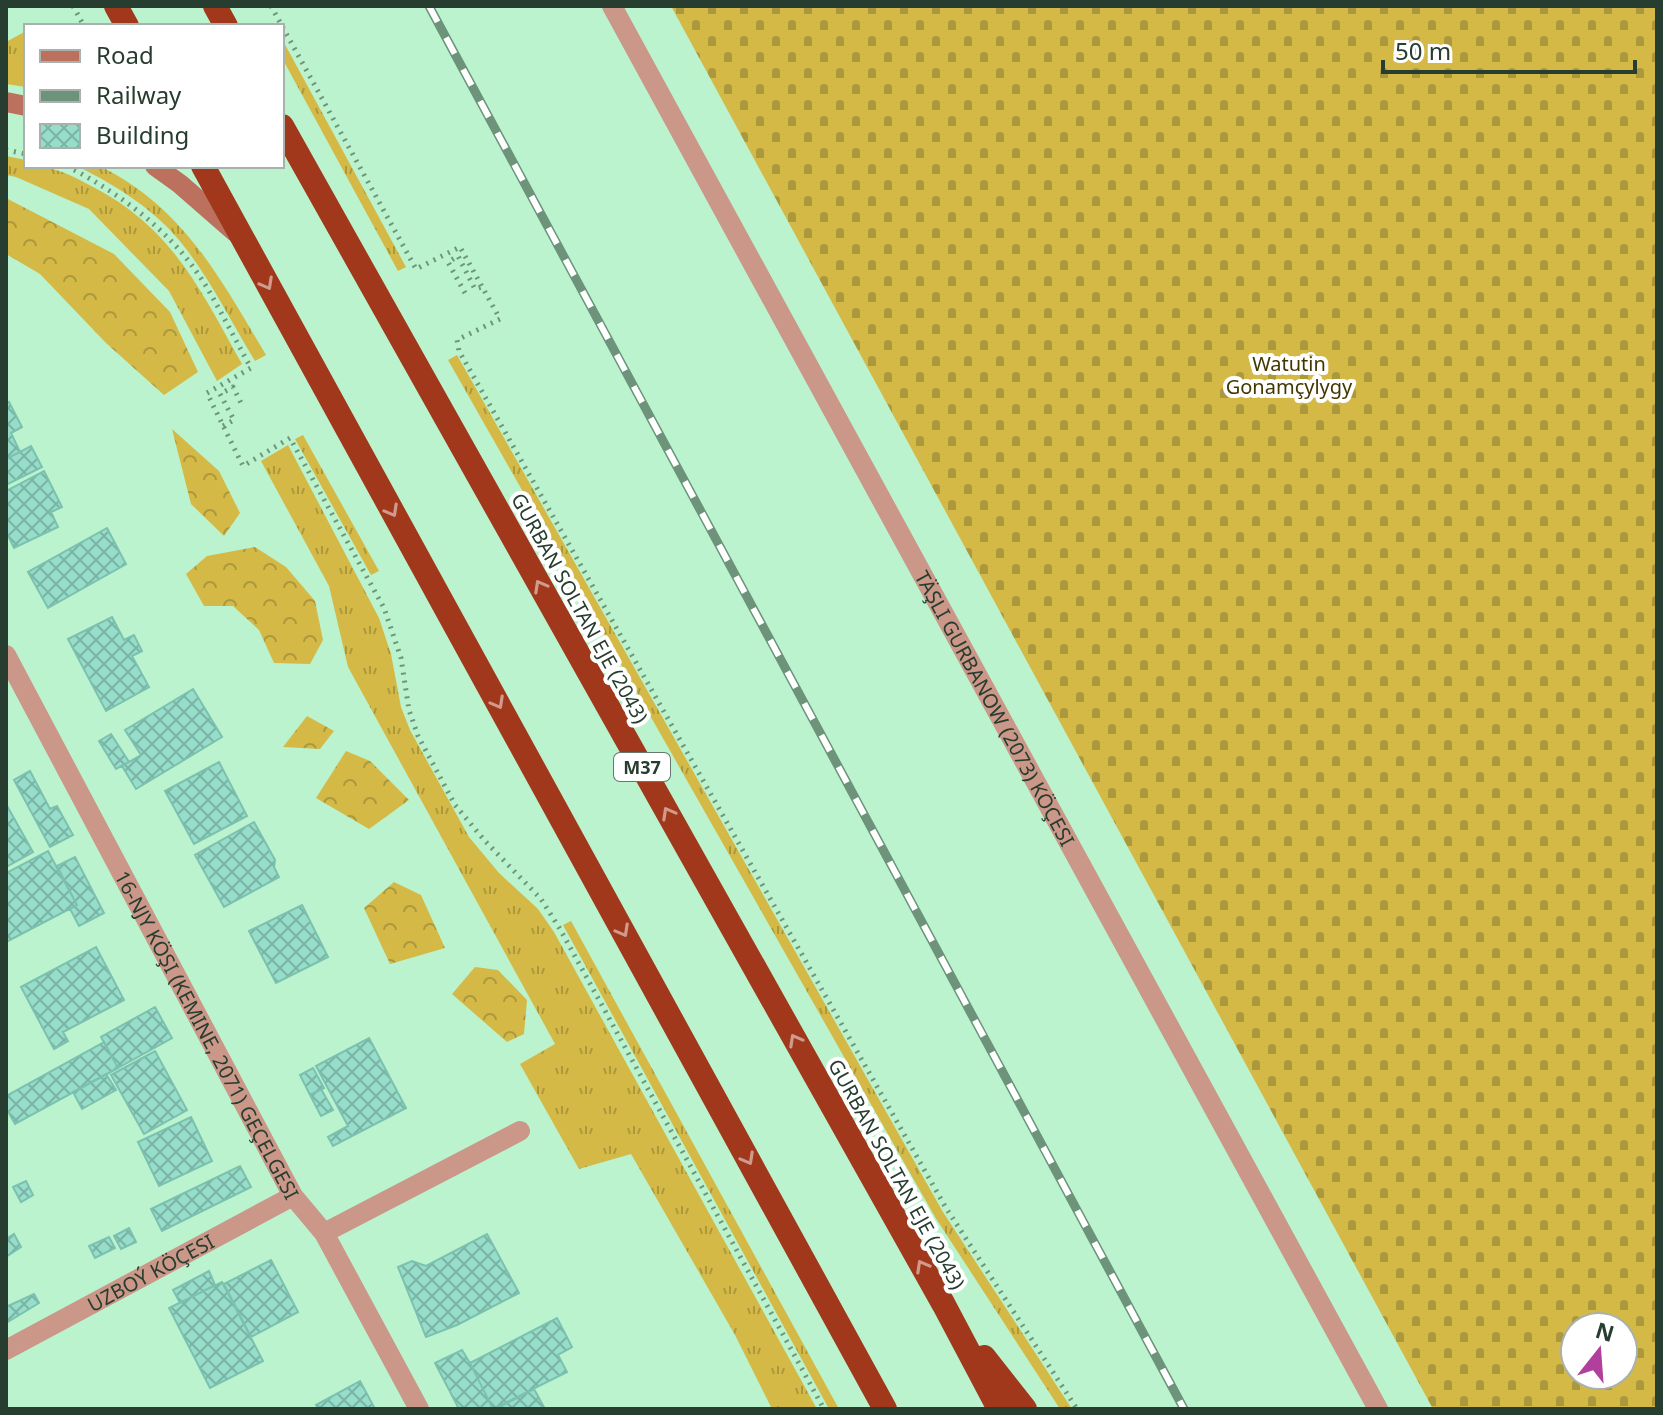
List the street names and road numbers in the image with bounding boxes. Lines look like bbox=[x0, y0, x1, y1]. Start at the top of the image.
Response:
street label: GURBAN SOLTAN EJE (2043) bbox=[505, 488, 655, 728]
street label: TÄŞLI GURBANOW (2073) KÖÇESI bbox=[909, 566, 1081, 851]
road number: M37 bbox=[614, 753, 670, 781]
street label: 16-NJY KÖŞI (KEMINE, 2071) GEÇELGESI bbox=[109, 866, 306, 1204]
street label: GURBAN SOLTAN EJE (2043) bbox=[822, 1054, 972, 1294]
street label: UZBOÝ KÖÇESI bbox=[82, 1227, 219, 1317]

